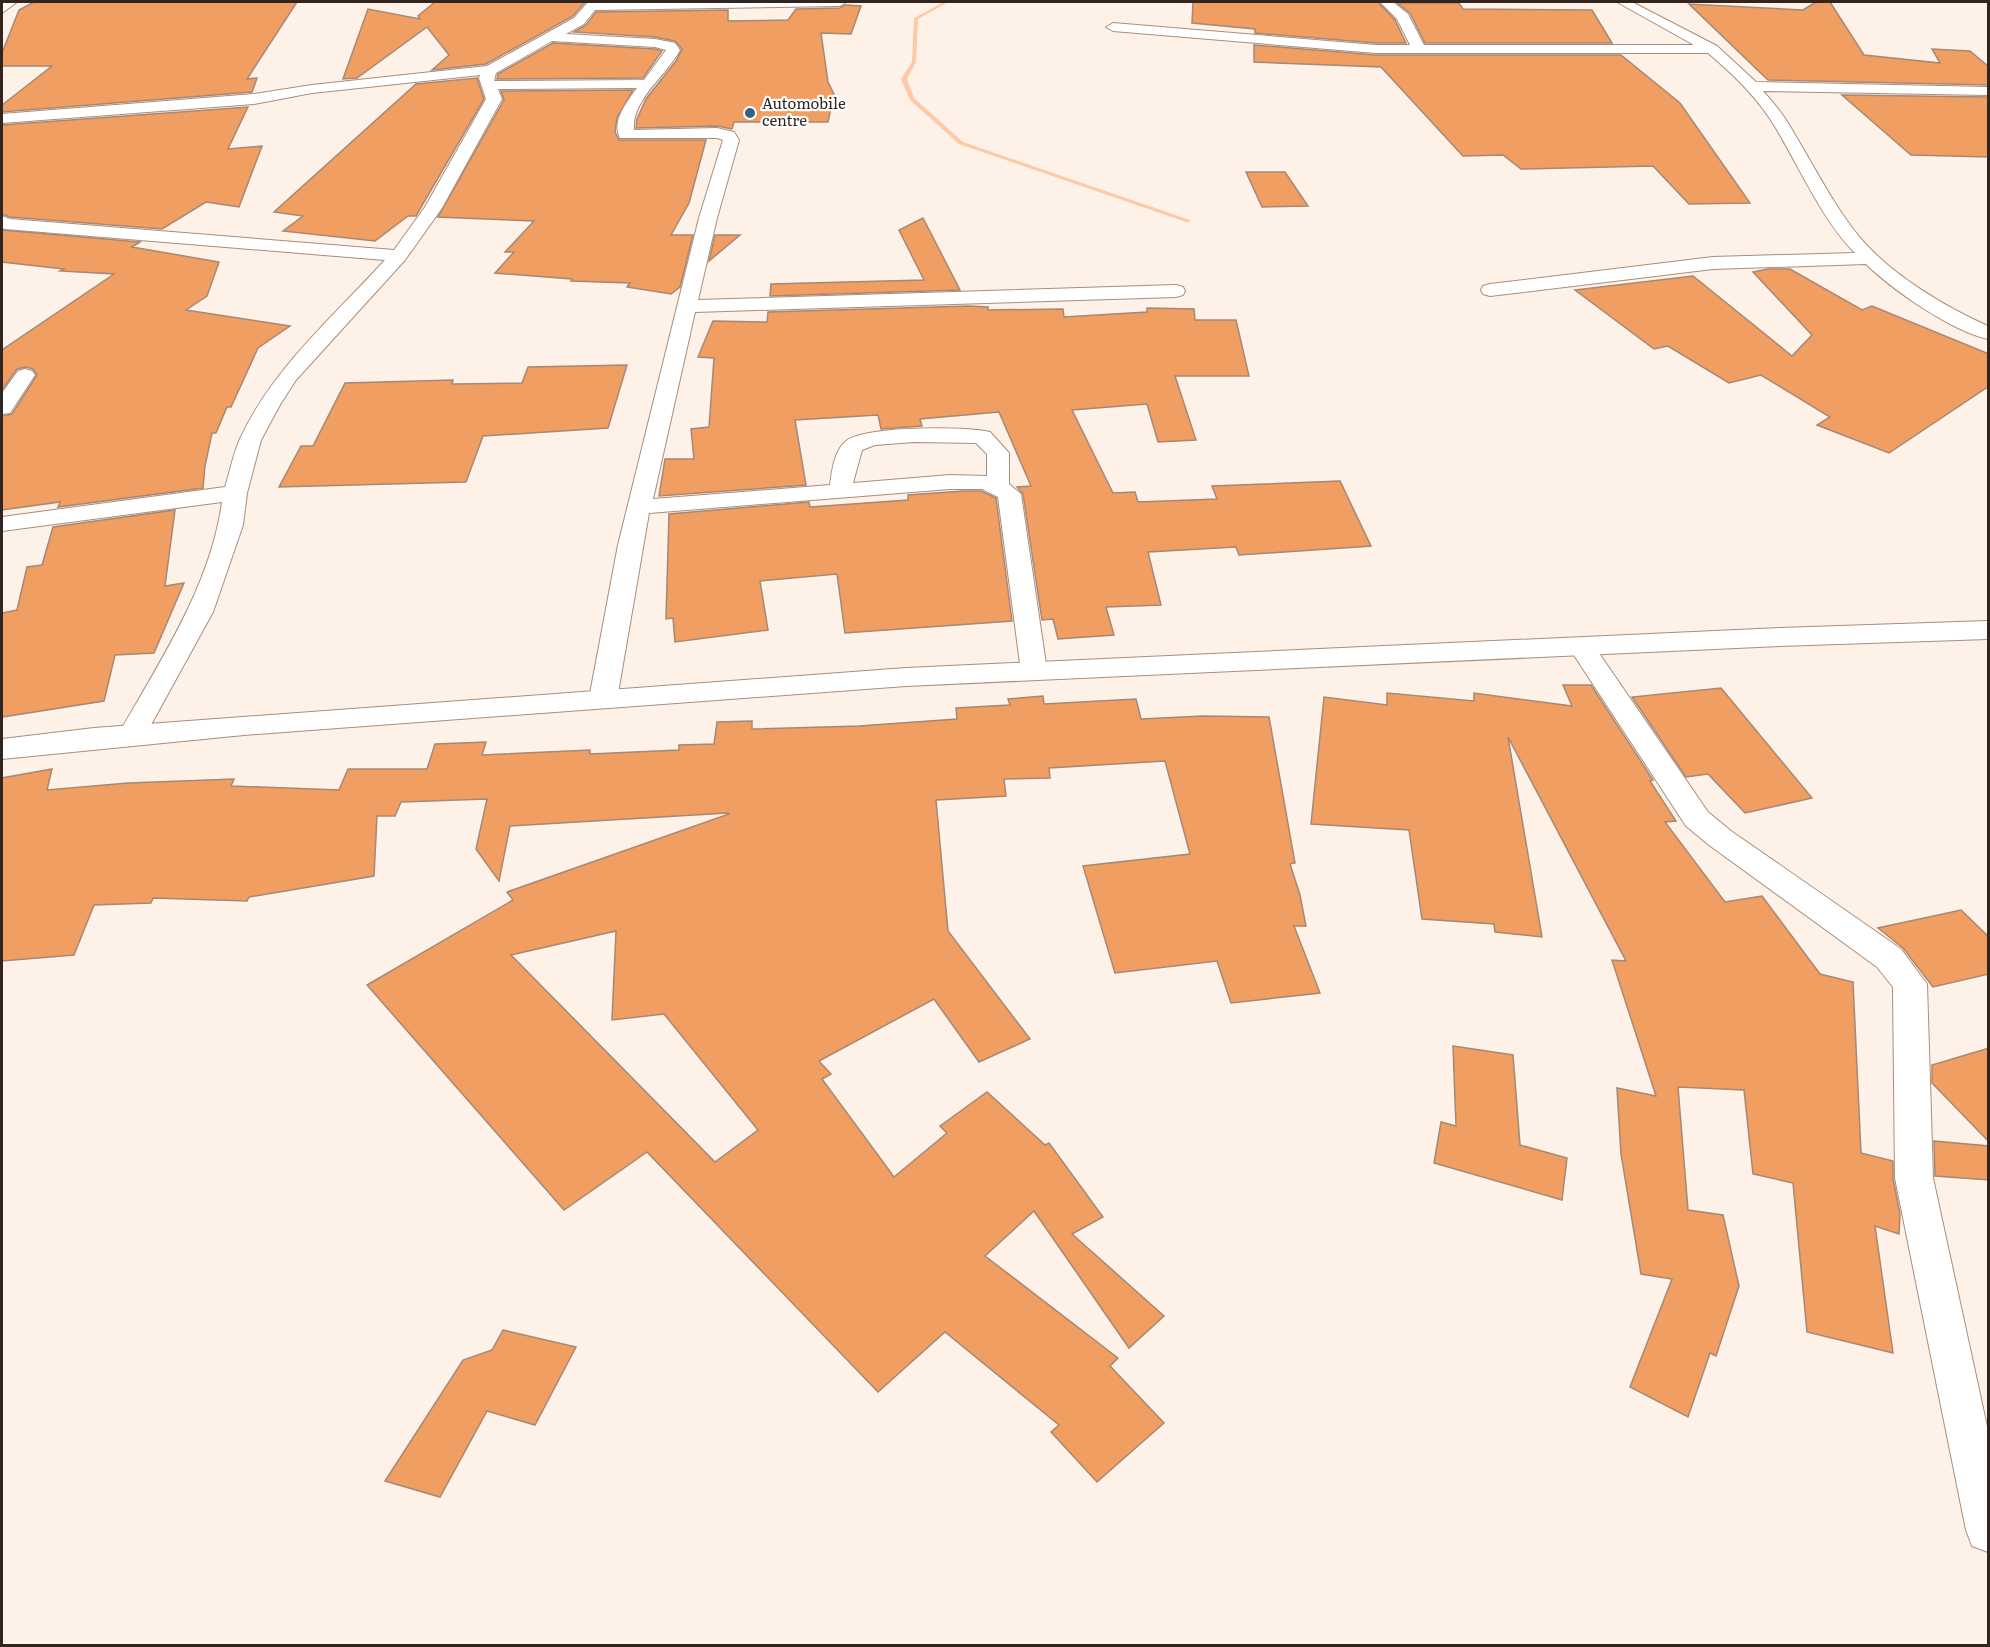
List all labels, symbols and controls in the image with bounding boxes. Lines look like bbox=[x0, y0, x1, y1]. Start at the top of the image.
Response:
place label: Automobile centre bbox=[762, 91, 846, 131]
marker: Automobile centre bbox=[743, 106, 757, 120]

